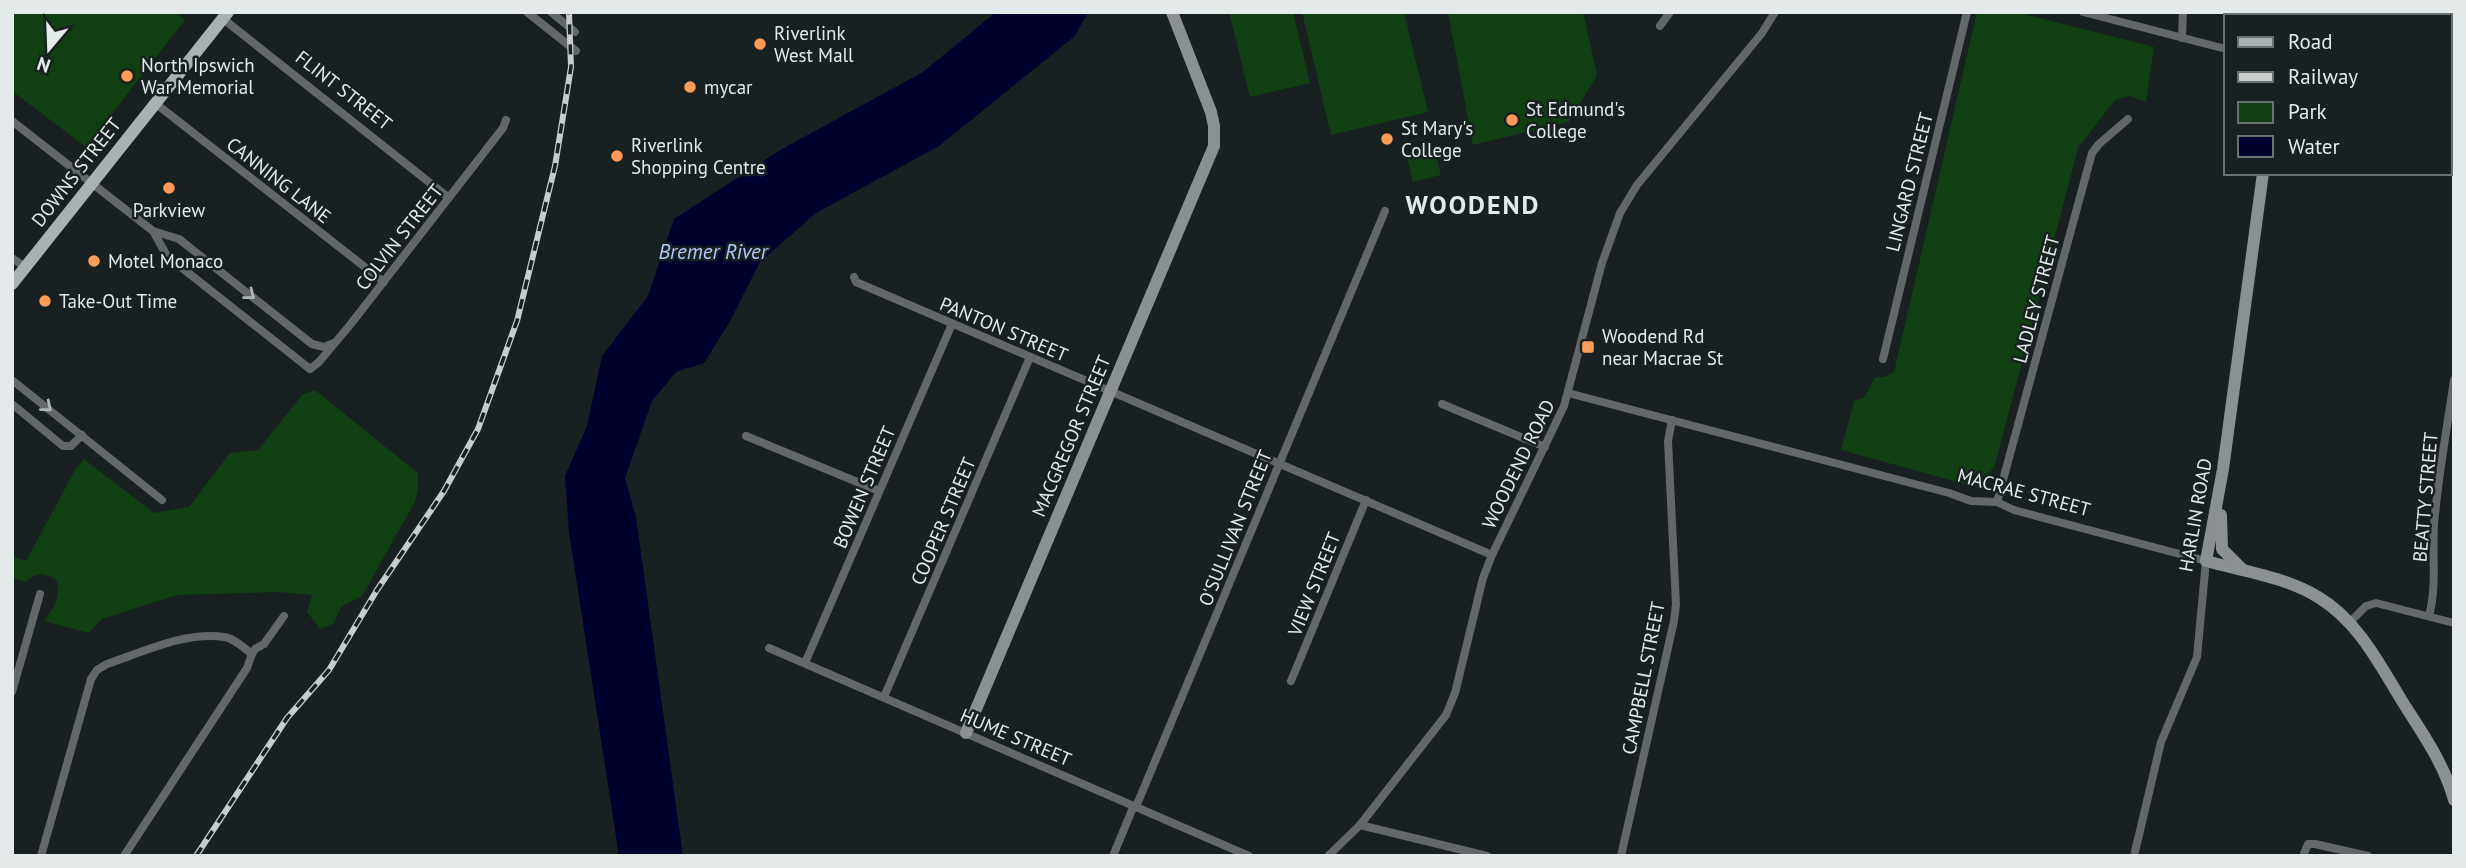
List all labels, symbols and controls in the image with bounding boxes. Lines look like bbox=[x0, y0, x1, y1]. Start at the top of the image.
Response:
north arrow bbox=[14, 14, 84, 84]
legend bbox=[2224, 14, 2452, 175]
place label: Riverlink West Mall bbox=[774, 21, 854, 67]
text: Road bbox=[2288, 28, 2332, 55]
marker: Riverlink West Mall bbox=[752, 36, 768, 52]
street label: FLINT STREET bbox=[291, 45, 397, 135]
text: N bbox=[34, 52, 53, 78]
place label: North Ipswich War Memorial bbox=[141, 53, 255, 99]
text: Railway bbox=[2288, 63, 2358, 90]
marker: North Ipswich War Memorial bbox=[119, 68, 135, 84]
place label: mycar bbox=[704, 75, 753, 99]
marker: mycar bbox=[682, 79, 698, 95]
place label: St Edmund's College bbox=[1526, 97, 1625, 143]
text: Park bbox=[2288, 98, 2327, 125]
street label: LINGARD STREET bbox=[1880, 110, 1938, 254]
street label: DOWNS STREET bbox=[26, 112, 126, 231]
marker: St Edmund's College bbox=[1504, 112, 1520, 128]
place label: St Mary's College bbox=[1401, 116, 1473, 162]
marker: St Mary's College bbox=[1379, 131, 1395, 147]
street label: CANNING LANE bbox=[222, 132, 336, 228]
place label: Riverlink Shopping Centre bbox=[631, 133, 766, 179]
text: Water bbox=[2288, 133, 2340, 160]
marker: Riverlink Shopping Centre bbox=[609, 148, 625, 164]
street label: COLVIN STREET bbox=[350, 179, 448, 295]
marker: Parkview bbox=[161, 180, 177, 196]
district label: WOODEND bbox=[1406, 188, 1540, 221]
place label: Parkview bbox=[133, 198, 205, 222]
street label: LADLEY STREET bbox=[2007, 232, 2065, 366]
water label: Bremer River bbox=[658, 238, 770, 265]
place label: Motel Monaco bbox=[108, 249, 223, 273]
marker: Motel Monaco bbox=[86, 253, 102, 269]
one-way arrow bbox=[242, 286, 254, 299]
place label: Take-Out Time bbox=[59, 289, 177, 313]
street label: PANTON STREET bbox=[936, 291, 1072, 367]
marker: Take-Out Time bbox=[37, 293, 53, 309]
place label: Woodend Rd near Macrae St bbox=[1602, 324, 1724, 370]
marker: Woodend Rd near Macrae St bbox=[1580, 339, 1596, 355]
street label: MACGREGOR STREET bbox=[1026, 351, 1116, 520]
street label: WOODEND ROAD bbox=[1476, 395, 1560, 533]
one-way arrow bbox=[40, 399, 52, 412]
street label: BOWEN STREET bbox=[827, 422, 901, 552]
street label: BEATTY STREET bbox=[2407, 431, 2443, 563]
street label: O'SULLIVAN STREET bbox=[1193, 446, 1277, 609]
street label: COOPER STREET bbox=[905, 453, 981, 588]
street label: HARLIN ROAD bbox=[2173, 456, 2217, 574]
street label: MACRAE STREET bbox=[1955, 463, 2093, 521]
street label: VIEW STREET bbox=[1282, 528, 1346, 640]
street label: CAMPBELL STREET bbox=[1616, 599, 1670, 756]
street label: HUME STREET bbox=[957, 703, 1076, 771]

